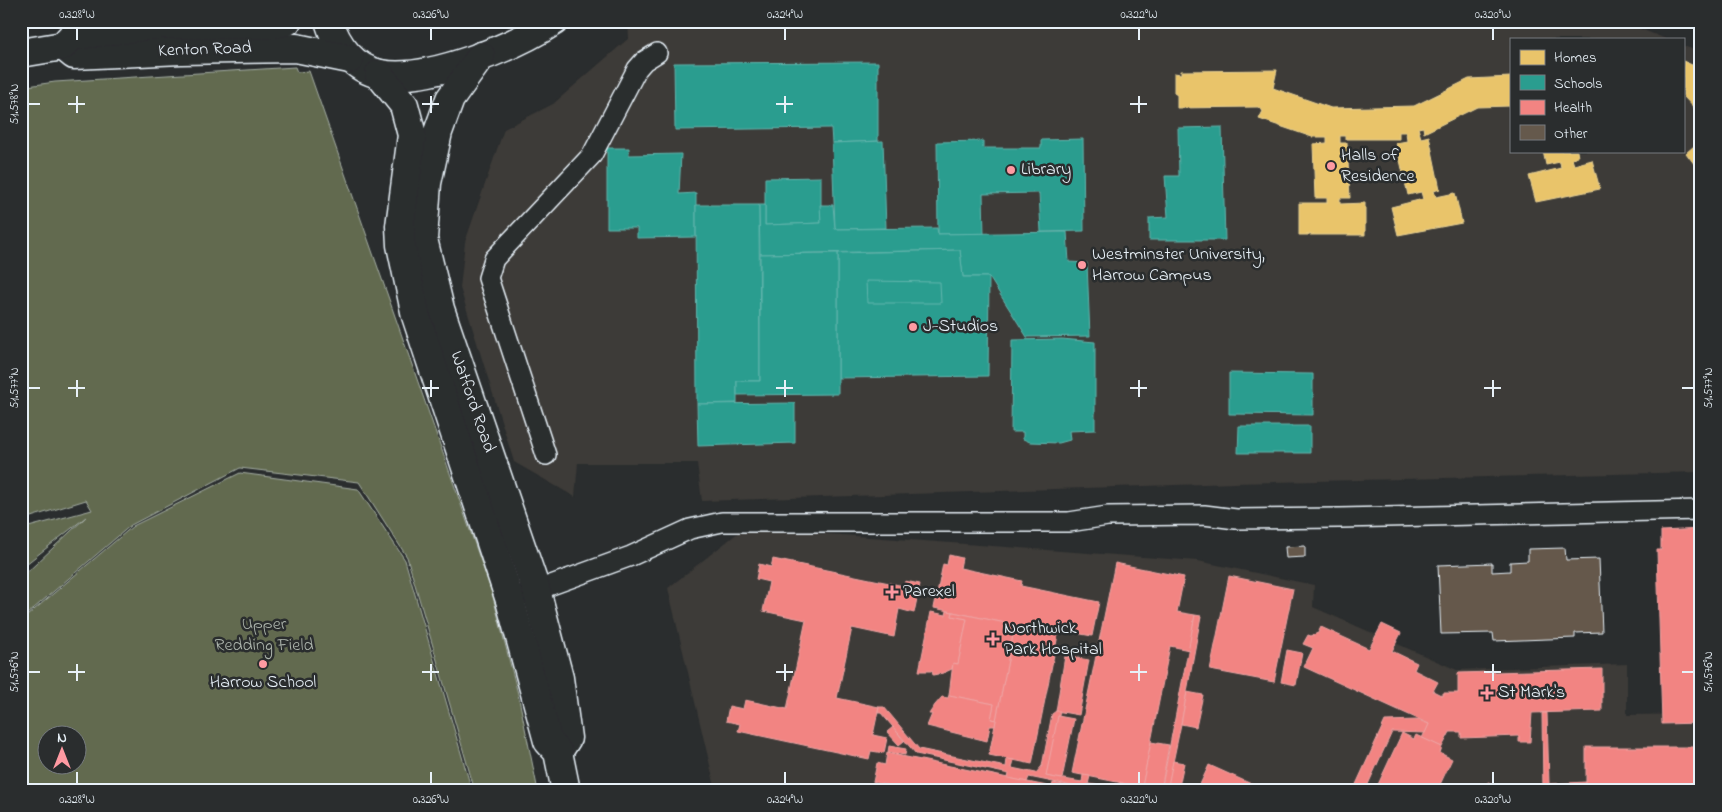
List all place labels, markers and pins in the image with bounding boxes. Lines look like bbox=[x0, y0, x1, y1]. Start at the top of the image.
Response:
place label: Halls of Residence bbox=[1341, 143, 1415, 190]
place label: Library bbox=[1021, 157, 1071, 183]
marker: Halls of Residence bbox=[1325, 160, 1337, 172]
marker: Library bbox=[1005, 164, 1017, 176]
place label: Westminster University, Harrow Campus bbox=[1092, 242, 1265, 289]
marker: Westminster University, Harrow Campus bbox=[1076, 259, 1088, 271]
place label: J-Studios bbox=[923, 314, 998, 340]
marker: J-Studios bbox=[907, 321, 919, 333]
place label: Parexel bbox=[903, 579, 955, 605]
marker: Parexel bbox=[885, 585, 899, 599]
place label: Northwick Park Hospital bbox=[1004, 616, 1102, 663]
marker: Northwick Park Hospital bbox=[986, 632, 1000, 646]
marker: Harrow School bbox=[257, 658, 269, 670]
place label: Harrow School bbox=[210, 670, 316, 696]
place label: St Mark's bbox=[1498, 680, 1565, 706]
marker: St Mark's bbox=[1480, 686, 1494, 700]

